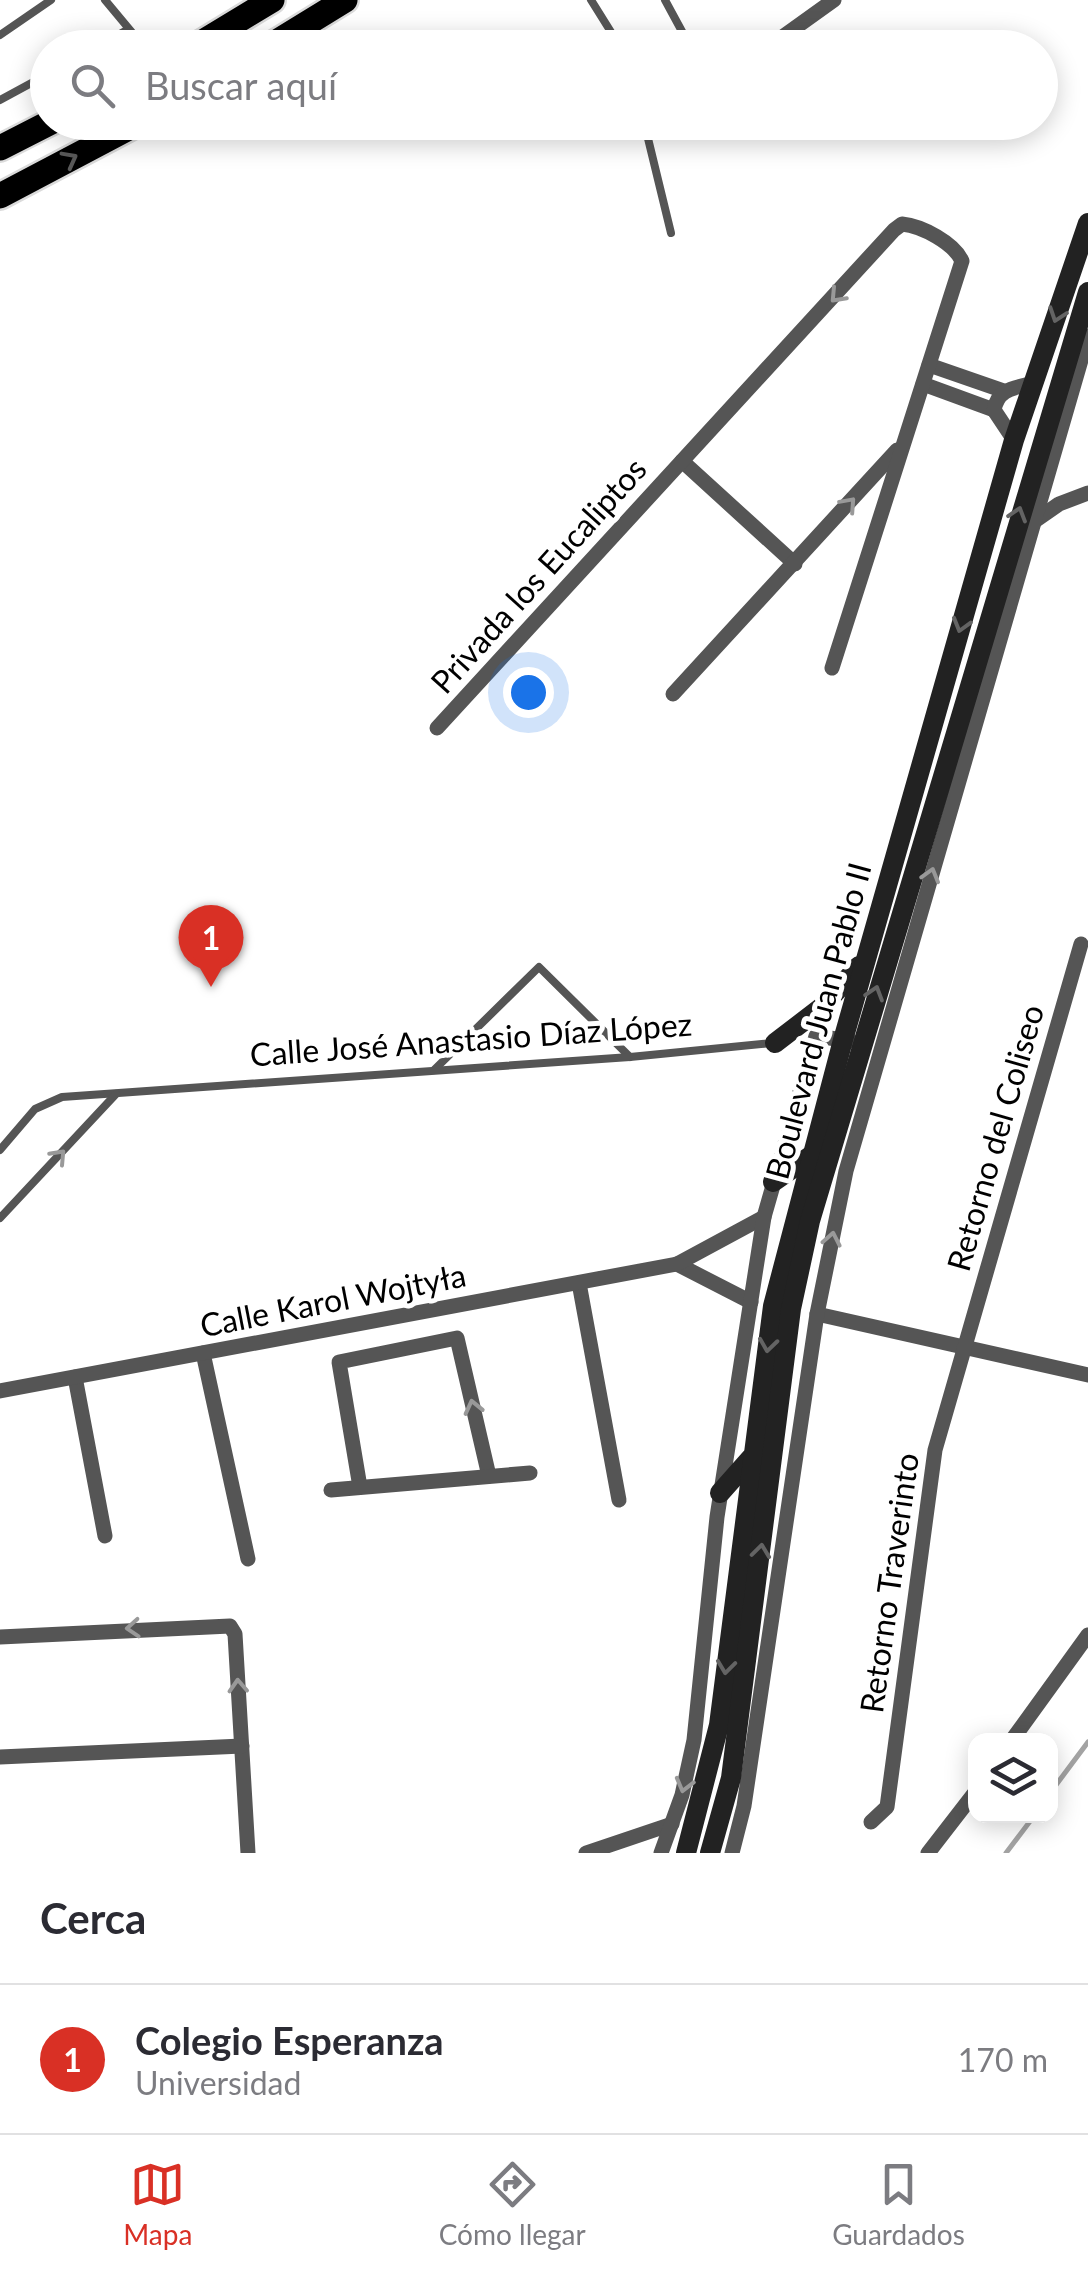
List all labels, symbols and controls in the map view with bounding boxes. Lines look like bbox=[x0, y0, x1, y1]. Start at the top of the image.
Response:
search box bbox=[30, 30, 1058, 140]
icon: search bbox=[65, 58, 120, 113]
text: Buscar aquí bbox=[145, 62, 337, 108]
one-way arrow bbox=[59, 152, 77, 172]
one-way arrow bbox=[831, 284, 849, 302]
one-way arrow bbox=[1048, 306, 1068, 323]
street label: Privada los Eucaliptos bbox=[422, 449, 654, 701]
one-way arrow bbox=[837, 497, 855, 516]
one-way arrow bbox=[1006, 507, 1027, 524]
one-way arrow bbox=[952, 616, 973, 633]
your location bbox=[503, 667, 554, 718]
street label: Boulevard Juan Pablo II bbox=[757, 858, 879, 1183]
one-way arrow bbox=[919, 867, 940, 885]
pin: 1 bbox=[178, 904, 244, 987]
one-way arrow bbox=[863, 986, 884, 1003]
street label: Retorno del Coliseo bbox=[938, 1000, 1051, 1275]
street label: Calle José Anastasio Díaz López bbox=[249, 1004, 693, 1073]
one-way arrow bbox=[47, 1149, 65, 1167]
one-way arrow bbox=[821, 1231, 842, 1248]
street label: Calle Karol Wojtyła bbox=[197, 1255, 469, 1344]
one-way arrow bbox=[758, 1336, 779, 1353]
one-way arrow bbox=[464, 1399, 485, 1416]
street label: Retorno Traverinto bbox=[851, 1450, 926, 1715]
one-way arrow bbox=[750, 1542, 771, 1558]
one-way arrow bbox=[125, 1617, 141, 1638]
one-way arrow bbox=[716, 1659, 737, 1675]
one-way arrow bbox=[228, 1677, 249, 1693]
map controls bbox=[968, 1733, 1058, 1823]
button: layers bbox=[968, 1733, 1058, 1823]
one-way arrow bbox=[674, 1776, 695, 1794]
text: Cerca bbox=[40, 1893, 146, 1943]
text: Colegio Esperanza bbox=[135, 2017, 444, 2063]
text: 1 bbox=[63, 2040, 82, 2079]
text: 170 m bbox=[958, 2040, 1048, 2079]
text: Universidad bbox=[135, 2063, 301, 2102]
tab: Mapa bbox=[123, 2157, 192, 2251]
tab: Cómo llegar bbox=[439, 2157, 586, 2251]
tab: Guardados bbox=[832, 2157, 965, 2251]

